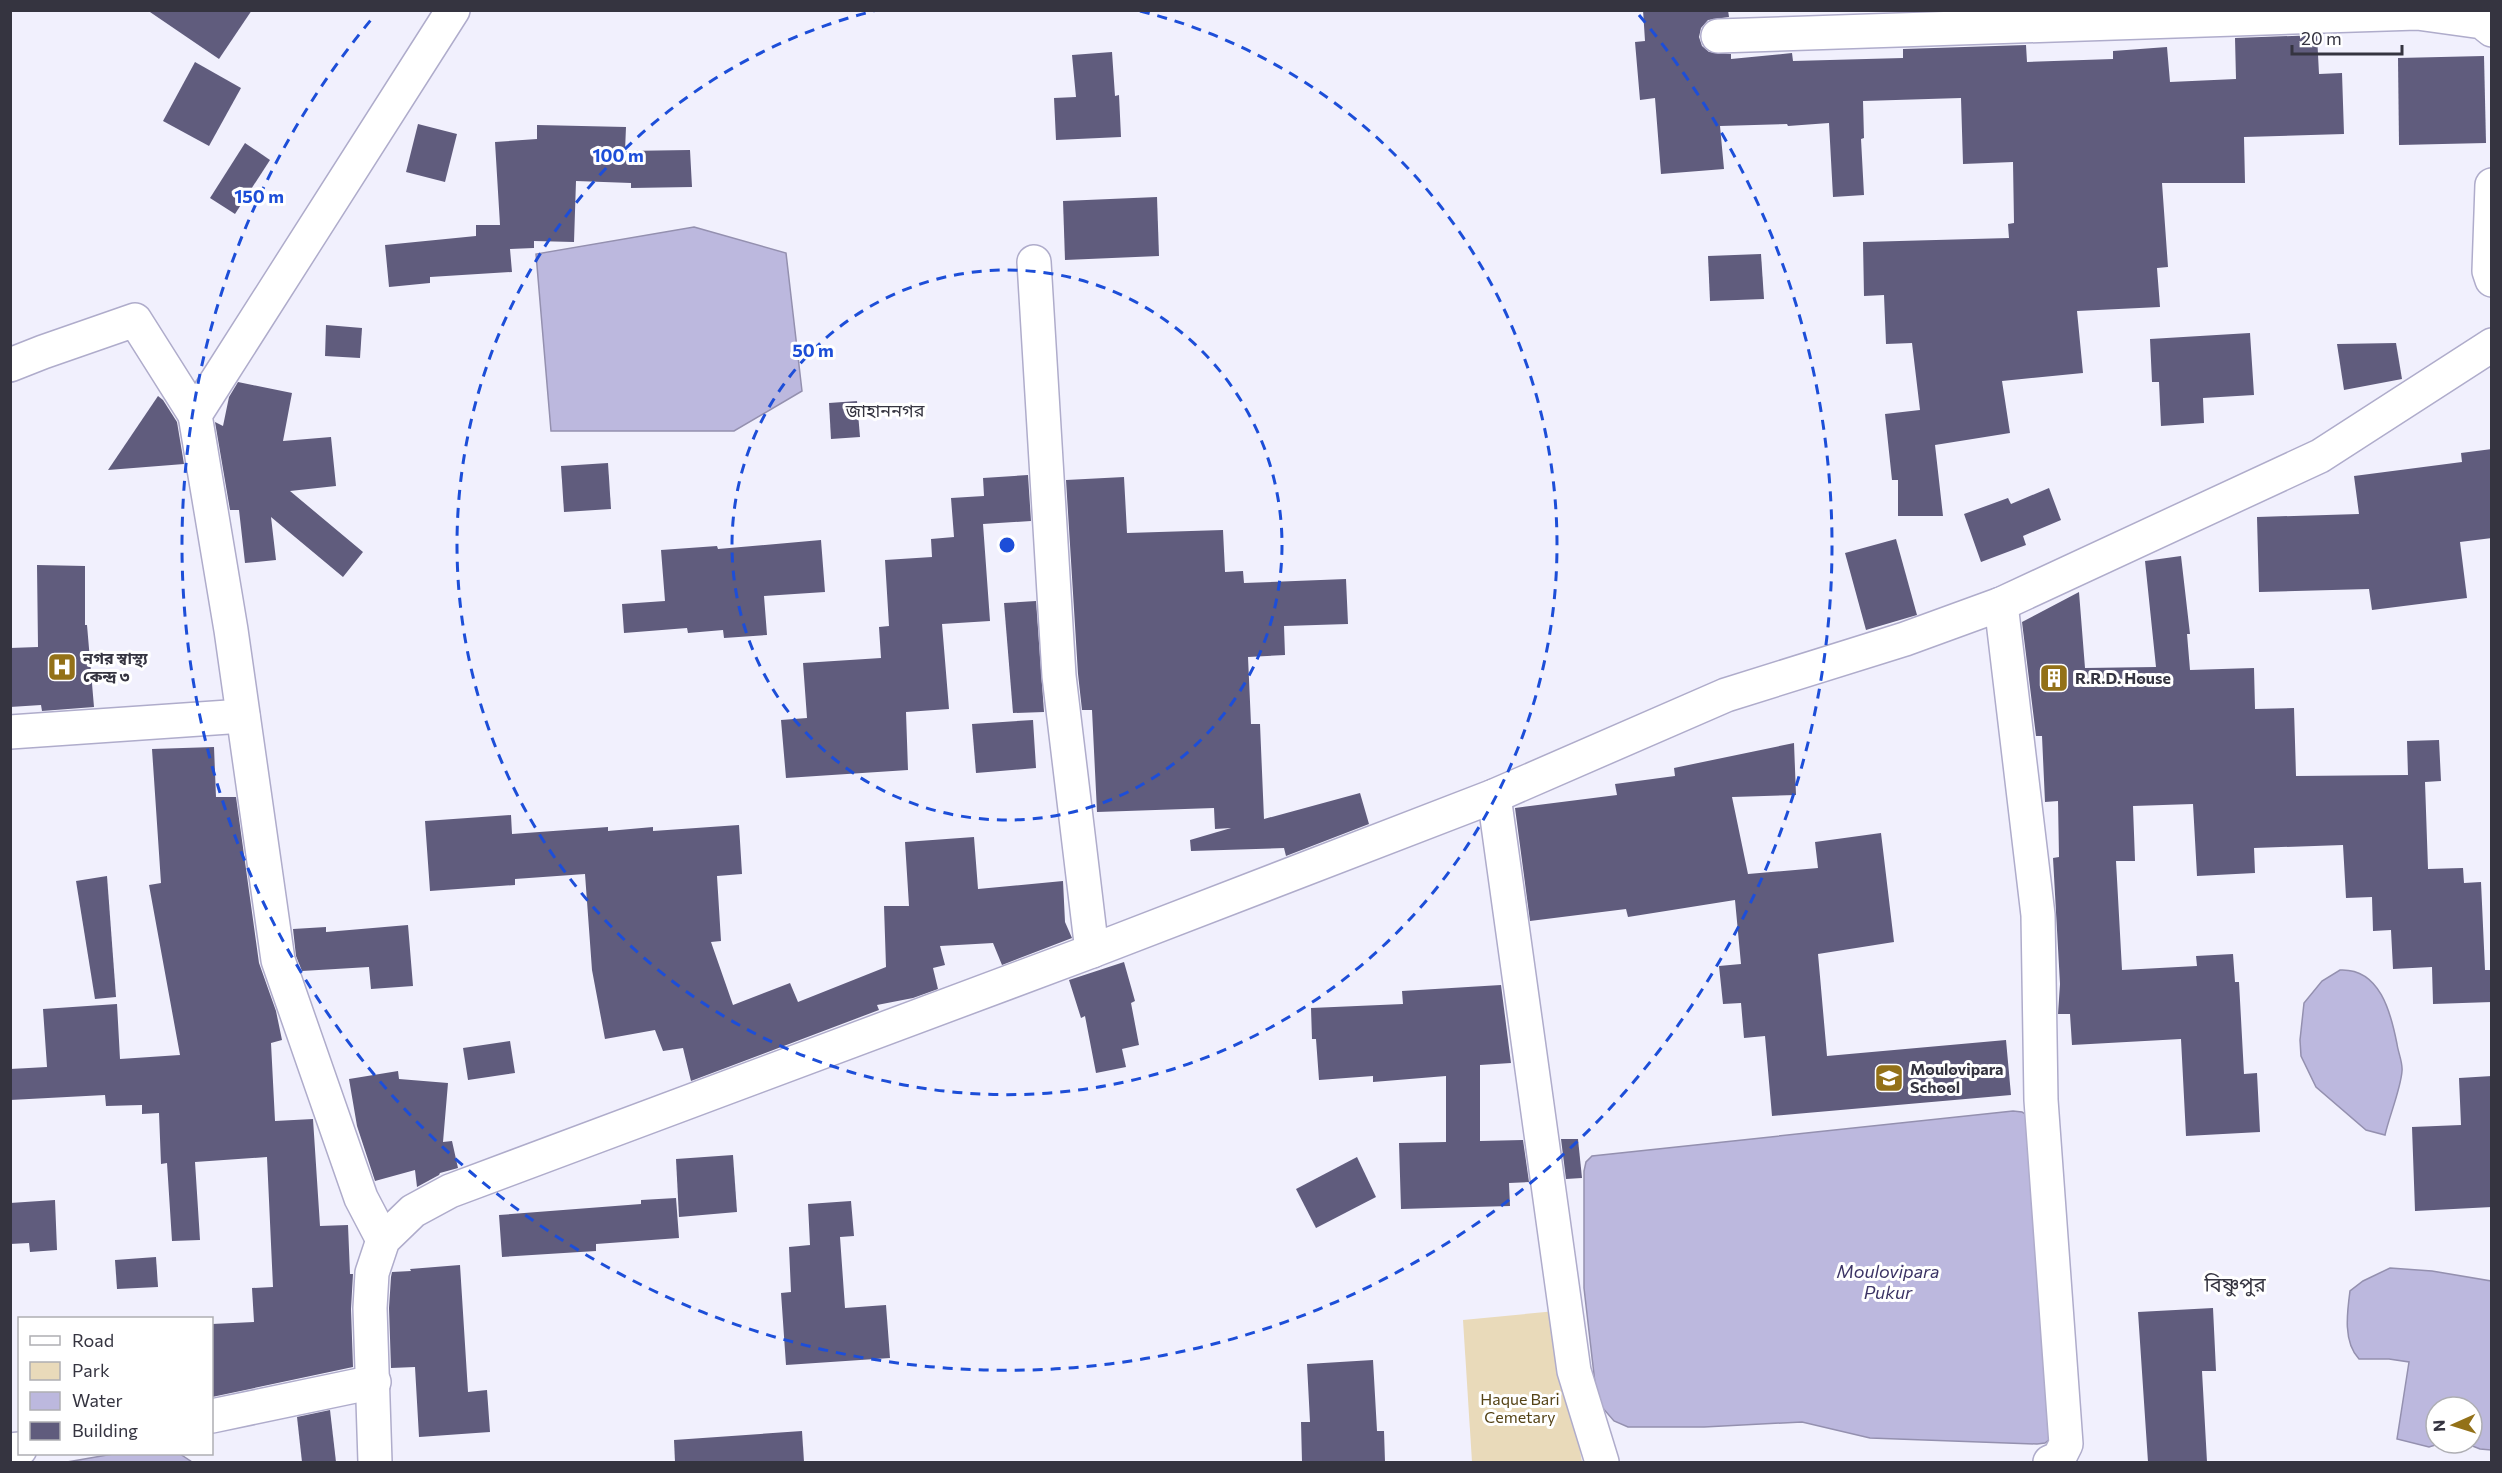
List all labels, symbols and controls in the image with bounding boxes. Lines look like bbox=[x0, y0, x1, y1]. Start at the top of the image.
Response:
scale bar bbox=[2292, 18, 2402, 56]
text: 20 m bbox=[2301, 27, 2342, 49]
text: 100 m bbox=[592, 144, 644, 166]
text: 150 m bbox=[234, 185, 284, 207]
text: 50 m bbox=[792, 339, 834, 361]
district label: জাহাননগর bbox=[845, 399, 925, 421]
centre of rings bbox=[997, 535, 1017, 555]
place label: নগর স্বাস্থ্য কেন্দ্র ৩ bbox=[82, 648, 148, 685]
hospital icon: নগর স্বাস্থ্য কেন্দ্র ৩ bbox=[46, 651, 78, 683]
building icon: R.R.D. House bbox=[2038, 662, 2070, 694]
place label: R.R.D. House bbox=[2075, 668, 2171, 687]
place label: Moulovipara School bbox=[1910, 1059, 2004, 1096]
school or university icon: Moulovipara School bbox=[1873, 1062, 1905, 1094]
water label: Moulovipara Pukur bbox=[1836, 1260, 1940, 1303]
district label: বিষ্ণুপুর bbox=[2203, 1272, 2267, 1297]
legend bbox=[18, 1317, 213, 1455]
text: Road bbox=[72, 1329, 114, 1351]
text: Park bbox=[72, 1359, 110, 1381]
text: Water bbox=[72, 1389, 123, 1411]
park label: Haque Bari Cemetary bbox=[1480, 1389, 1560, 1426]
north arrow bbox=[2424, 1395, 2484, 1455]
text: Building bbox=[72, 1419, 138, 1441]
text: N bbox=[2429, 1419, 2448, 1432]

